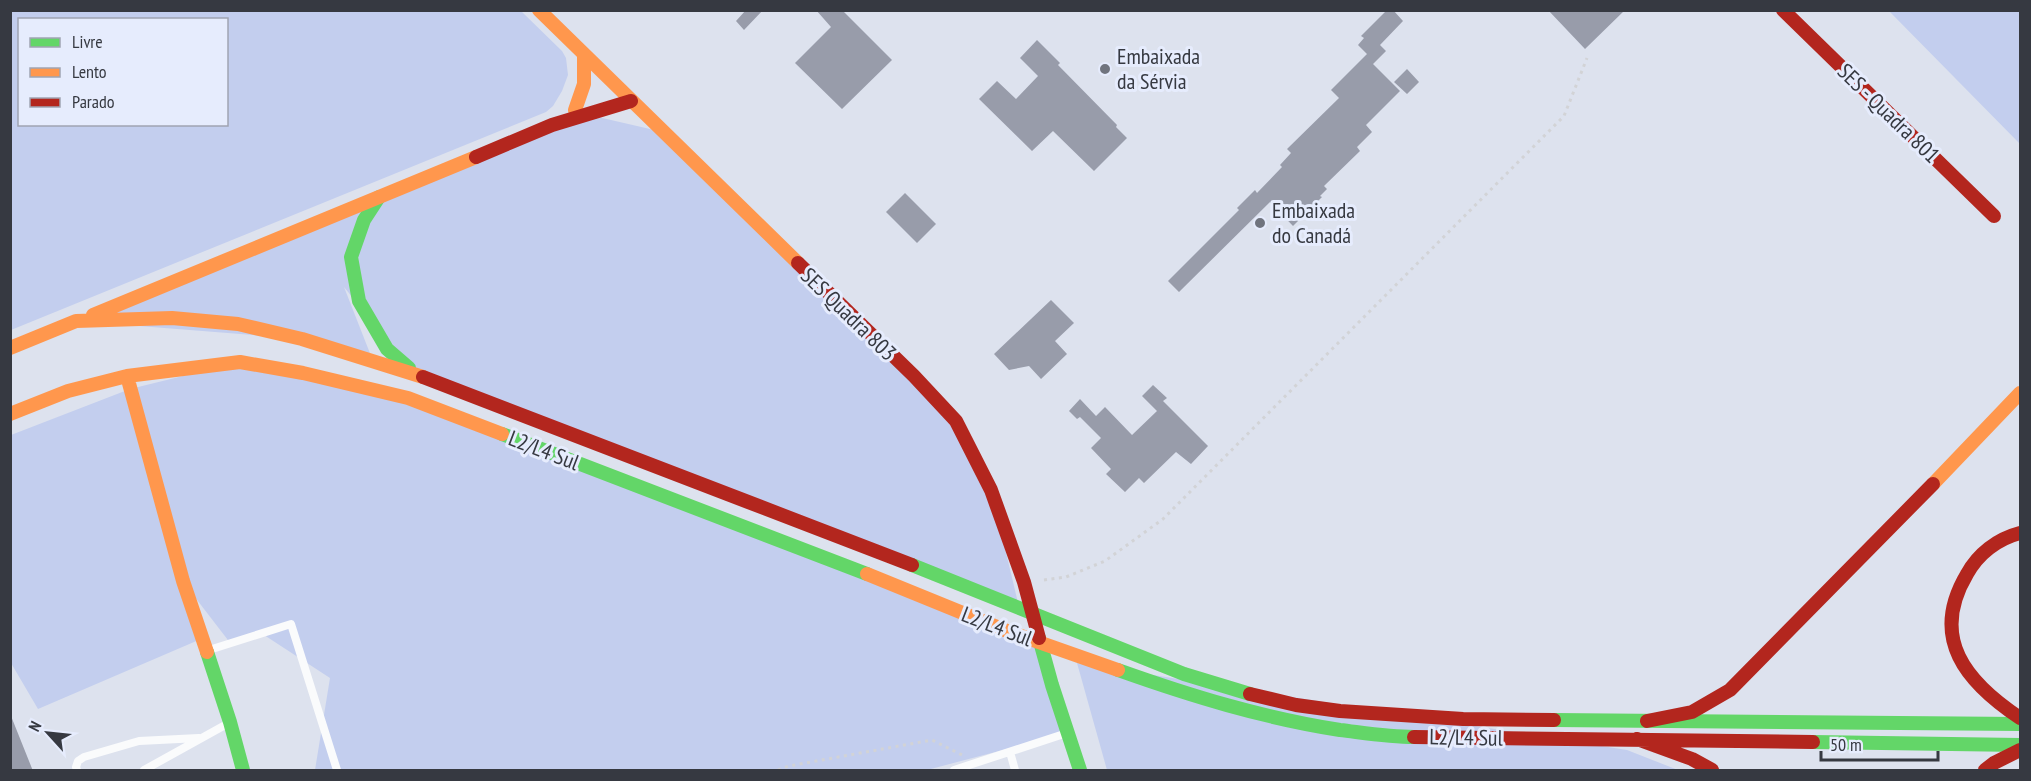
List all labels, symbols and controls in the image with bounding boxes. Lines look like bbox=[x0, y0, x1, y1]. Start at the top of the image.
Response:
legend bbox=[18, 18, 228, 126]
text: Livre bbox=[72, 30, 103, 53]
place label: Embaixada da Sérvia bbox=[1117, 42, 1200, 95]
street label: SES - Quadra 801 bbox=[1832, 57, 1946, 169]
text: Lento bbox=[72, 60, 107, 83]
marker: Embaixada da Sérvia bbox=[1098, 62, 1112, 76]
text: Parado bbox=[72, 90, 115, 113]
place label: Embaixada do Canadá bbox=[1272, 196, 1355, 249]
marker: Embaixada do Canadá bbox=[1253, 216, 1267, 230]
street label: SES Quadra 803 bbox=[795, 262, 903, 366]
street label: L2/L4 Sul bbox=[505, 424, 584, 477]
street label: L2/L4 Sul bbox=[958, 600, 1037, 653]
north arrow bbox=[18, 703, 78, 763]
text: N bbox=[24, 718, 46, 735]
street label: L2/L4 Sul bbox=[1429, 722, 1504, 752]
scale bar bbox=[1821, 724, 1938, 762]
text: 50 m bbox=[1830, 733, 1862, 756]

